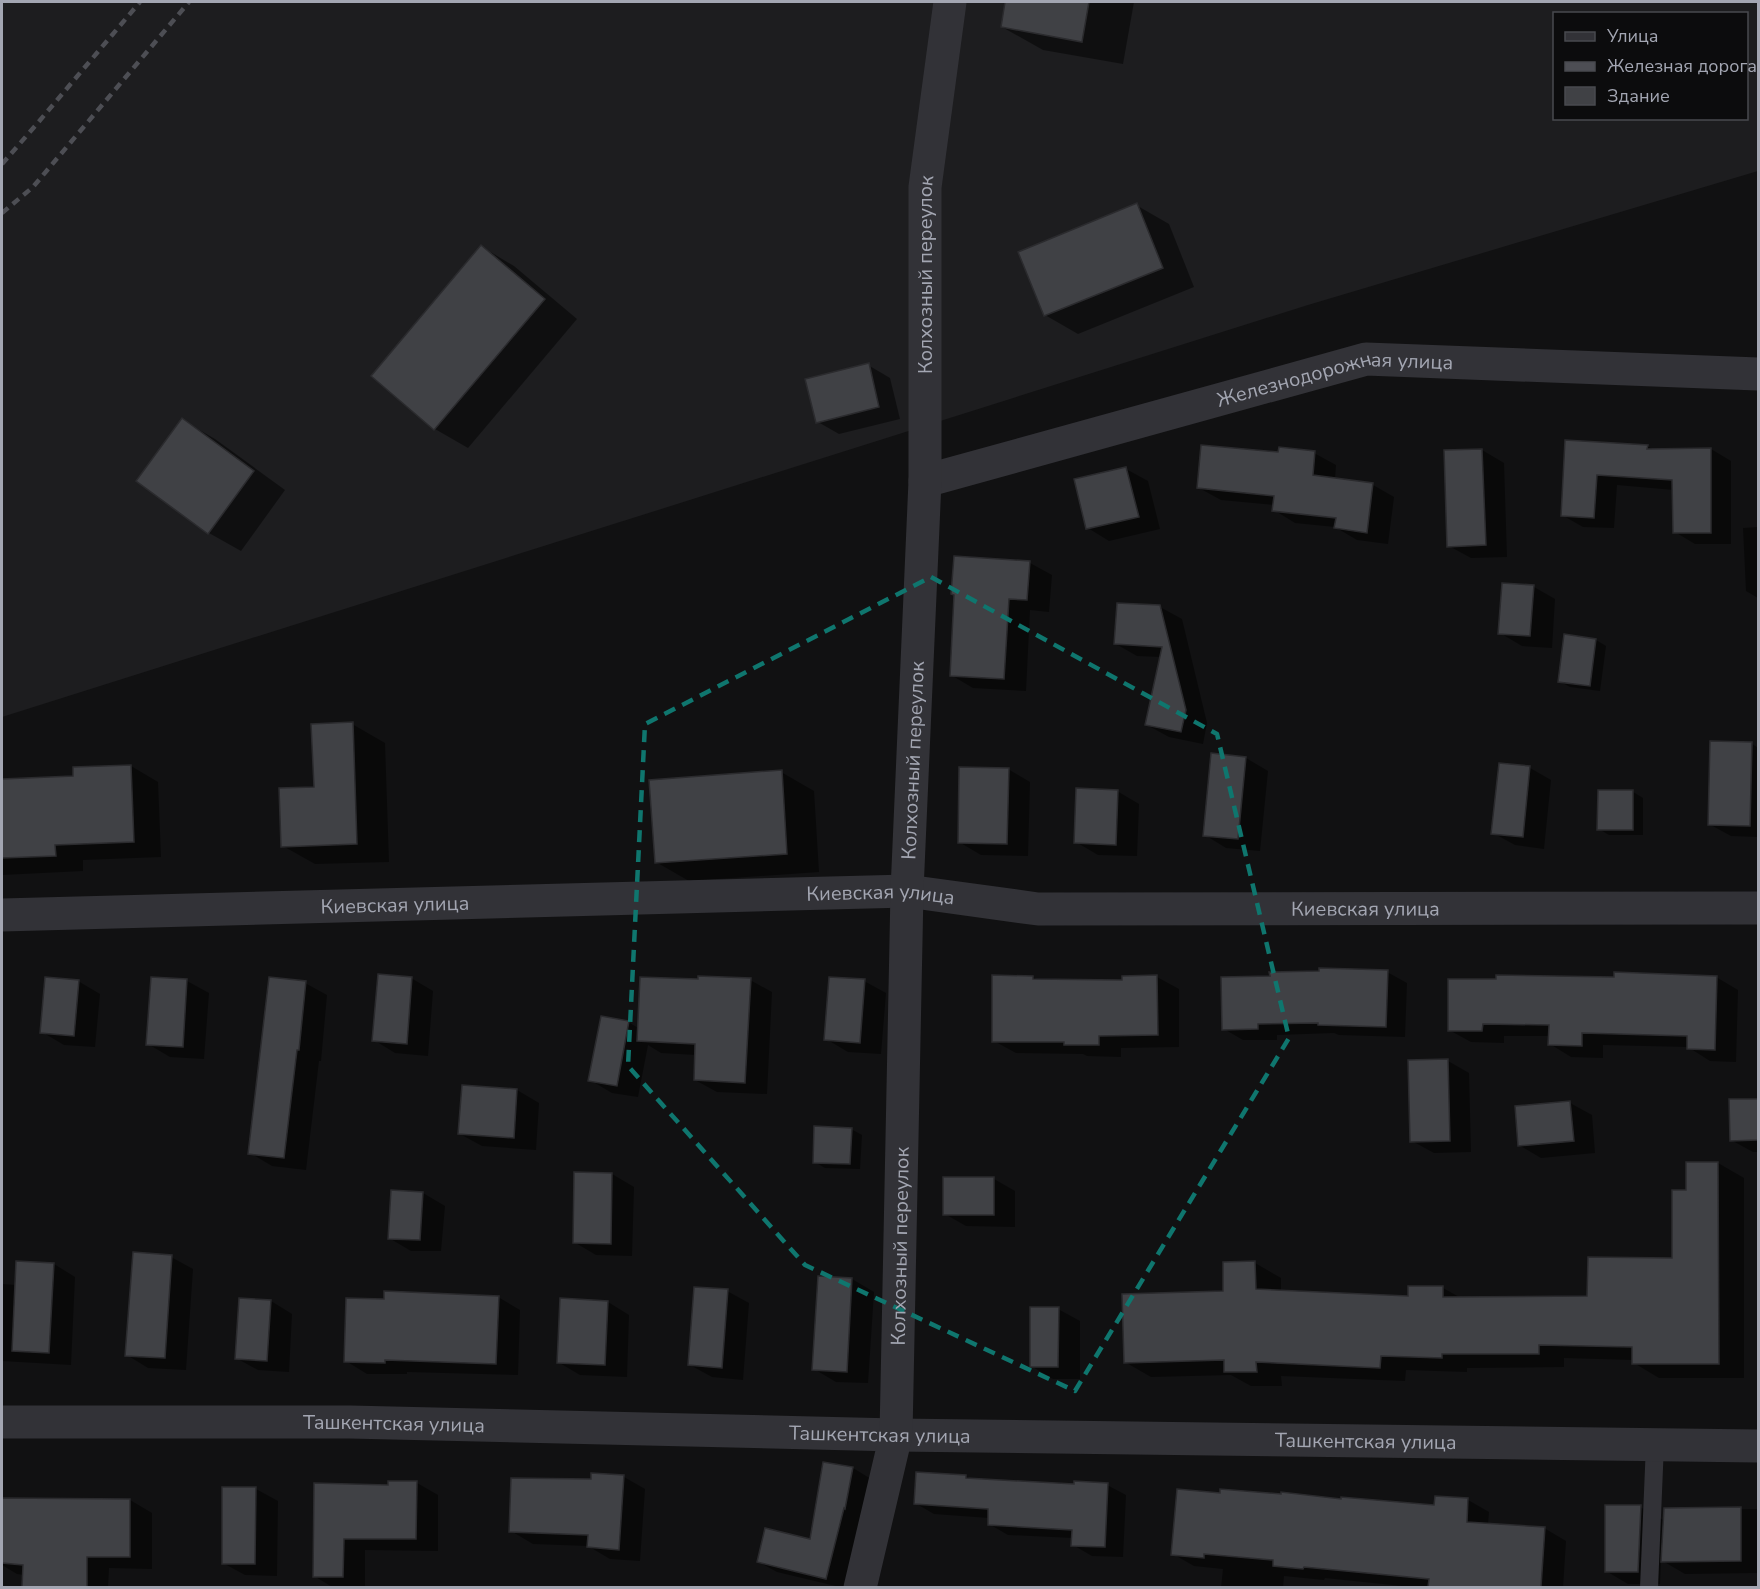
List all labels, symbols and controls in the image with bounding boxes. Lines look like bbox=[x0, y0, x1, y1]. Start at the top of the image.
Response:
legend bbox=[1553, 12, 1748, 120]
text: Улица bbox=[1606, 24, 1658, 48]
text: Железная дорога bbox=[1607, 54, 1757, 78]
text: Здание bbox=[1607, 84, 1670, 108]
street label: Колхозный переулок bbox=[912, 173, 940, 374]
street label: Железнодорожная улица bbox=[1214, 345, 1454, 414]
street label: Колхозный переулок bbox=[895, 660, 931, 860]
street label: Киевская улица bbox=[806, 878, 956, 911]
street label: Киевская улица bbox=[320, 890, 470, 921]
street label: Киевская улица bbox=[1291, 895, 1440, 923]
street label: Колхозный переулок bbox=[885, 1146, 916, 1346]
street label: Ташкентская улица bbox=[303, 1409, 485, 1439]
street label: Ташкентская улица bbox=[789, 1419, 971, 1450]
street label: Ташкентская улица bbox=[1275, 1427, 1457, 1456]

